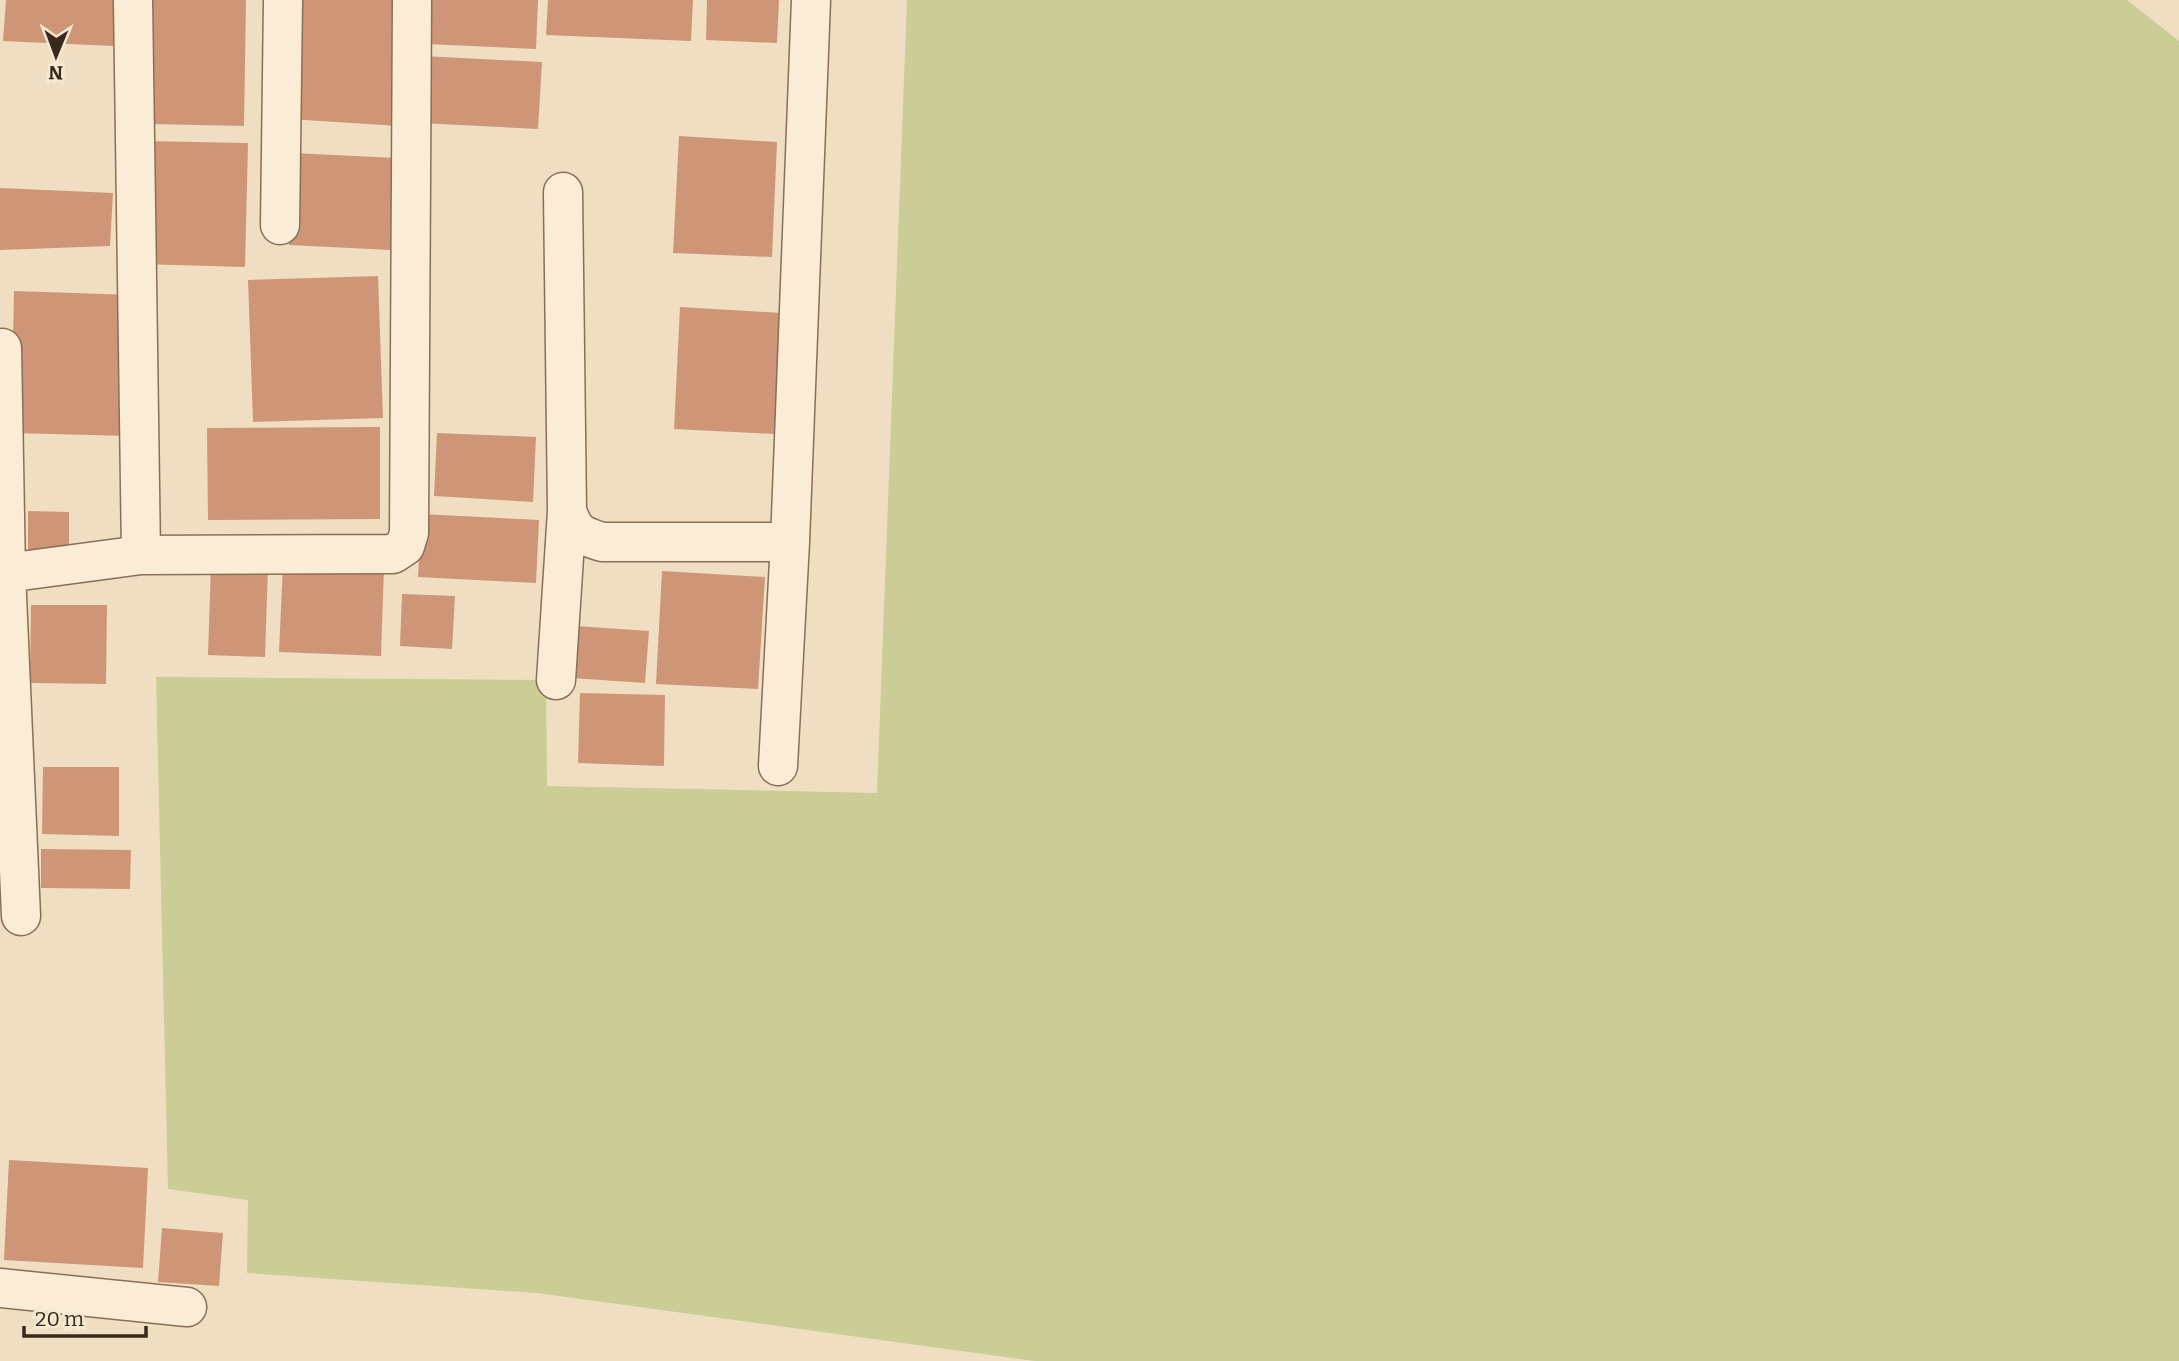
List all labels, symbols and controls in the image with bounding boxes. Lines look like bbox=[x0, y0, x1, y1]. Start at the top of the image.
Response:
north arrow bbox=[21, 21, 91, 91]
text: N bbox=[48, 61, 63, 84]
scale bar bbox=[24, 1294, 147, 1338]
text: 20 m bbox=[35, 1306, 84, 1332]

